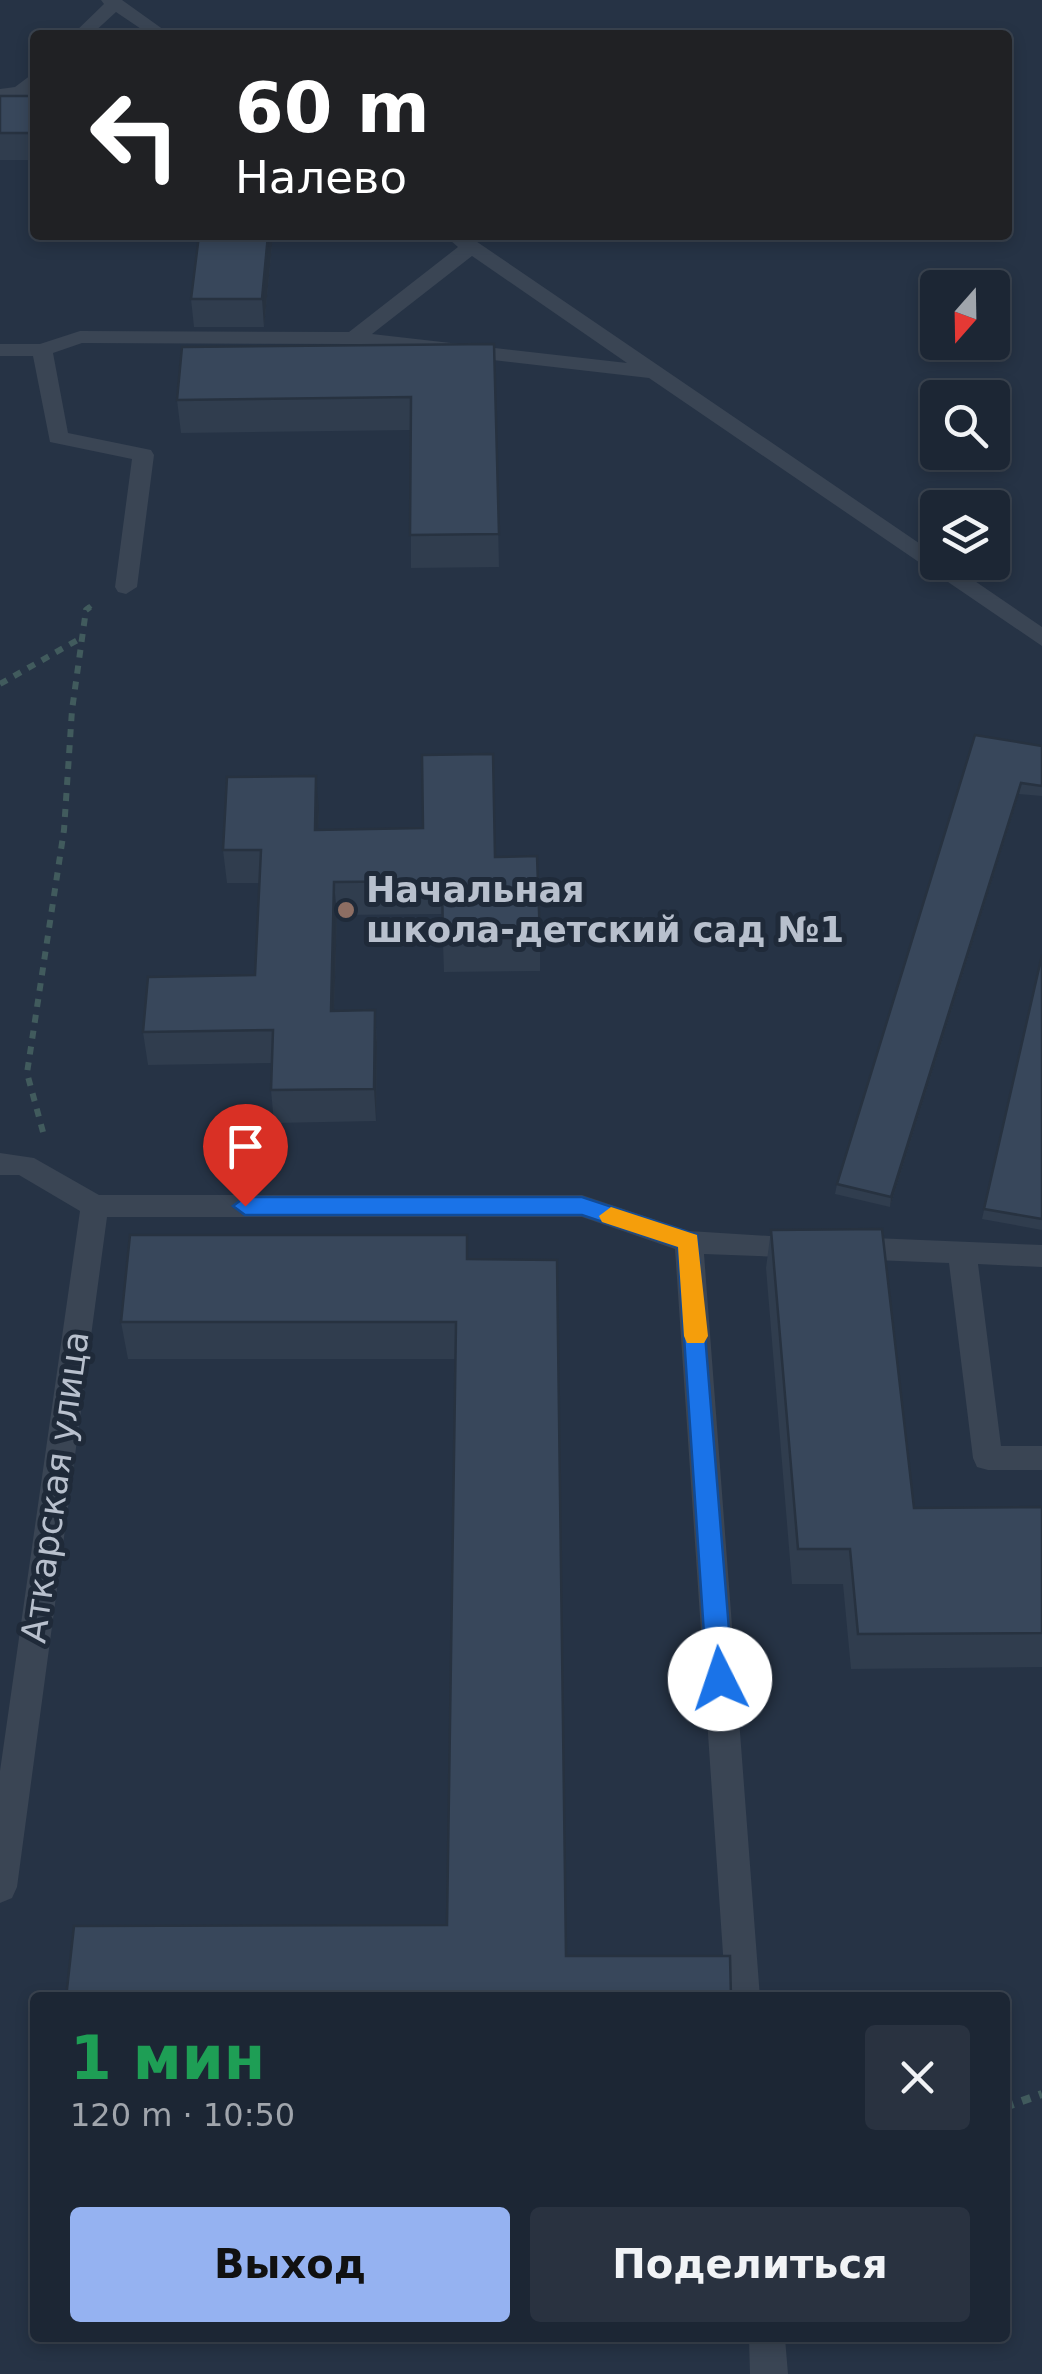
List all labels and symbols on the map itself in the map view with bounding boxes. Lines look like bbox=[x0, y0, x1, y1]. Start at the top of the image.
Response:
north arrow bbox=[920, 270, 1010, 360]
place label: Начальная школа-детский сад №1 bbox=[366, 870, 844, 950]
marker: Начальная школа-детский сад №1 bbox=[335, 899, 357, 921]
pin bbox=[203, 1104, 288, 1207]
street label: Аткарская улица bbox=[13, 1329, 97, 1645]
position arrow bbox=[668, 1627, 772, 1731]

